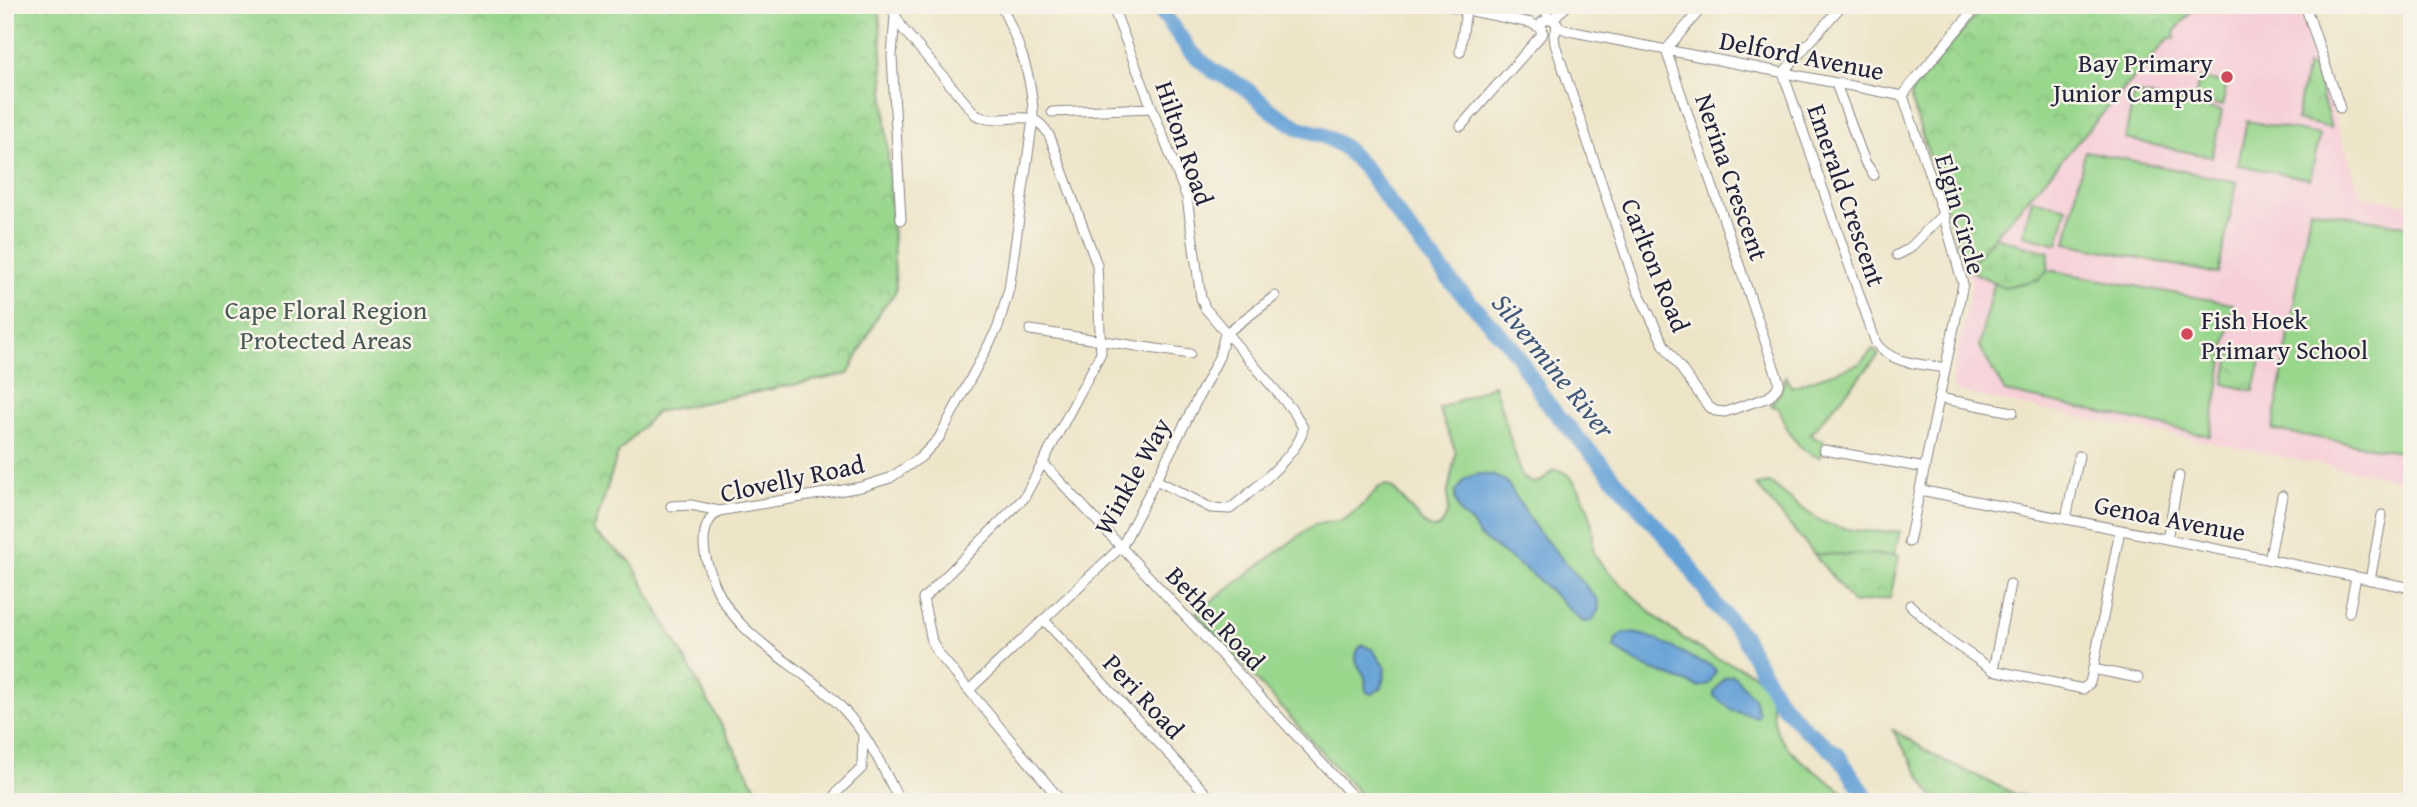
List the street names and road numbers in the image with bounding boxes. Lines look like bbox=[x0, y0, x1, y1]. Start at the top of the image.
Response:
street label: Delford Avenue bbox=[1716, 20, 1888, 90]
street label: Hilton Road bbox=[1146, 76, 1224, 210]
street label: Nerina Crescent bbox=[1685, 88, 1779, 266]
street label: Emerald Crescent bbox=[1798, 98, 1896, 292]
street label: Elgin Circle bbox=[1925, 149, 1997, 279]
street label: Carlton Road bbox=[1611, 192, 1701, 338]
street label: Winkle Way bbox=[1084, 410, 1180, 542]
street label: Clovelly Road bbox=[716, 444, 868, 512]
street label: Genoa Avenue bbox=[2091, 484, 2249, 552]
street label: Bethel Road bbox=[1157, 557, 1275, 679]
street label: Peri Road bbox=[1094, 645, 1194, 748]

